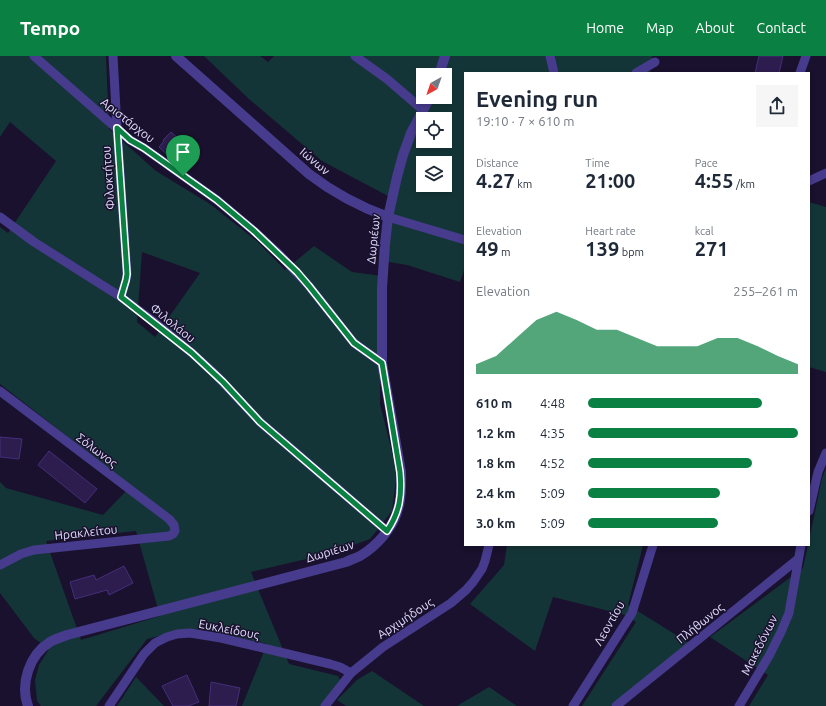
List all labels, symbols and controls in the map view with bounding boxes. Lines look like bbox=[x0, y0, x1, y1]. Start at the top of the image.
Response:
text: Tempo bbox=[20, 17, 80, 39]
text: Home bbox=[586, 20, 624, 36]
text: Map bbox=[646, 20, 674, 36]
text: About bbox=[696, 20, 735, 36]
text: Contact bbox=[757, 20, 806, 36]
north arrow bbox=[416, 68, 452, 104]
map controls bbox=[416, 68, 452, 192]
button: share bbox=[756, 85, 798, 127]
text: Evening run bbox=[476, 86, 598, 111]
street label: Αριστάρχου bbox=[99, 95, 157, 145]
button: locate bbox=[416, 112, 452, 148]
text: 19:10 · 7 × 610 m bbox=[476, 114, 575, 128]
pin bbox=[166, 135, 200, 176]
icon: arrive bbox=[172, 141, 194, 163]
street label: Ιώνων bbox=[298, 145, 333, 177]
street label: Φιλοκτήτου bbox=[99, 146, 117, 210]
button: layers bbox=[416, 156, 452, 192]
text: Distance bbox=[476, 157, 519, 169]
text: Time bbox=[585, 157, 610, 169]
text: Pace bbox=[695, 157, 718, 169]
text: 4.27 bbox=[476, 169, 515, 192]
text: 21:00 bbox=[585, 169, 635, 192]
text: 4:55 bbox=[695, 169, 733, 192]
text: km bbox=[515, 178, 532, 190]
text: /km bbox=[733, 178, 755, 190]
street label: Δωριέων bbox=[364, 213, 382, 264]
text: Elevation bbox=[476, 225, 522, 237]
text: Heart rate bbox=[585, 225, 636, 237]
text: kcal bbox=[695, 225, 714, 237]
text: 49 bbox=[476, 237, 499, 260]
text: 139 bbox=[585, 237, 619, 260]
text: 271 bbox=[695, 237, 729, 260]
text: m bbox=[499, 246, 511, 258]
text: bpm bbox=[619, 246, 644, 258]
text: Elevation bbox=[476, 284, 530, 298]
text: 255–261 m bbox=[733, 284, 798, 298]
street label: Φιλολάου bbox=[148, 301, 198, 345]
text: 610 m bbox=[476, 396, 512, 410]
text: 4:48 bbox=[540, 396, 565, 410]
text: 1.2 km bbox=[476, 426, 515, 440]
text: 4:35 bbox=[540, 426, 565, 440]
street label: Σόλωνος bbox=[73, 430, 120, 471]
text: 1.8 km bbox=[476, 456, 515, 470]
text: 4:52 bbox=[540, 456, 565, 470]
text: 2.4 km bbox=[476, 486, 515, 500]
text: 5:09 bbox=[540, 486, 565, 500]
text: 3.0 km bbox=[476, 516, 515, 530]
text: 5:09 bbox=[540, 516, 565, 530]
street label: Ηρακλείτου bbox=[54, 522, 118, 542]
street label: Δωριέων bbox=[304, 537, 356, 564]
street label: Αρχιμήδους bbox=[375, 595, 436, 642]
street label: Λεοντίου bbox=[591, 599, 627, 647]
street label: Πλήθωνος bbox=[674, 600, 727, 647]
street label: Μακεδόνων bbox=[738, 613, 780, 677]
street label: Ευκλείδους bbox=[197, 617, 261, 642]

